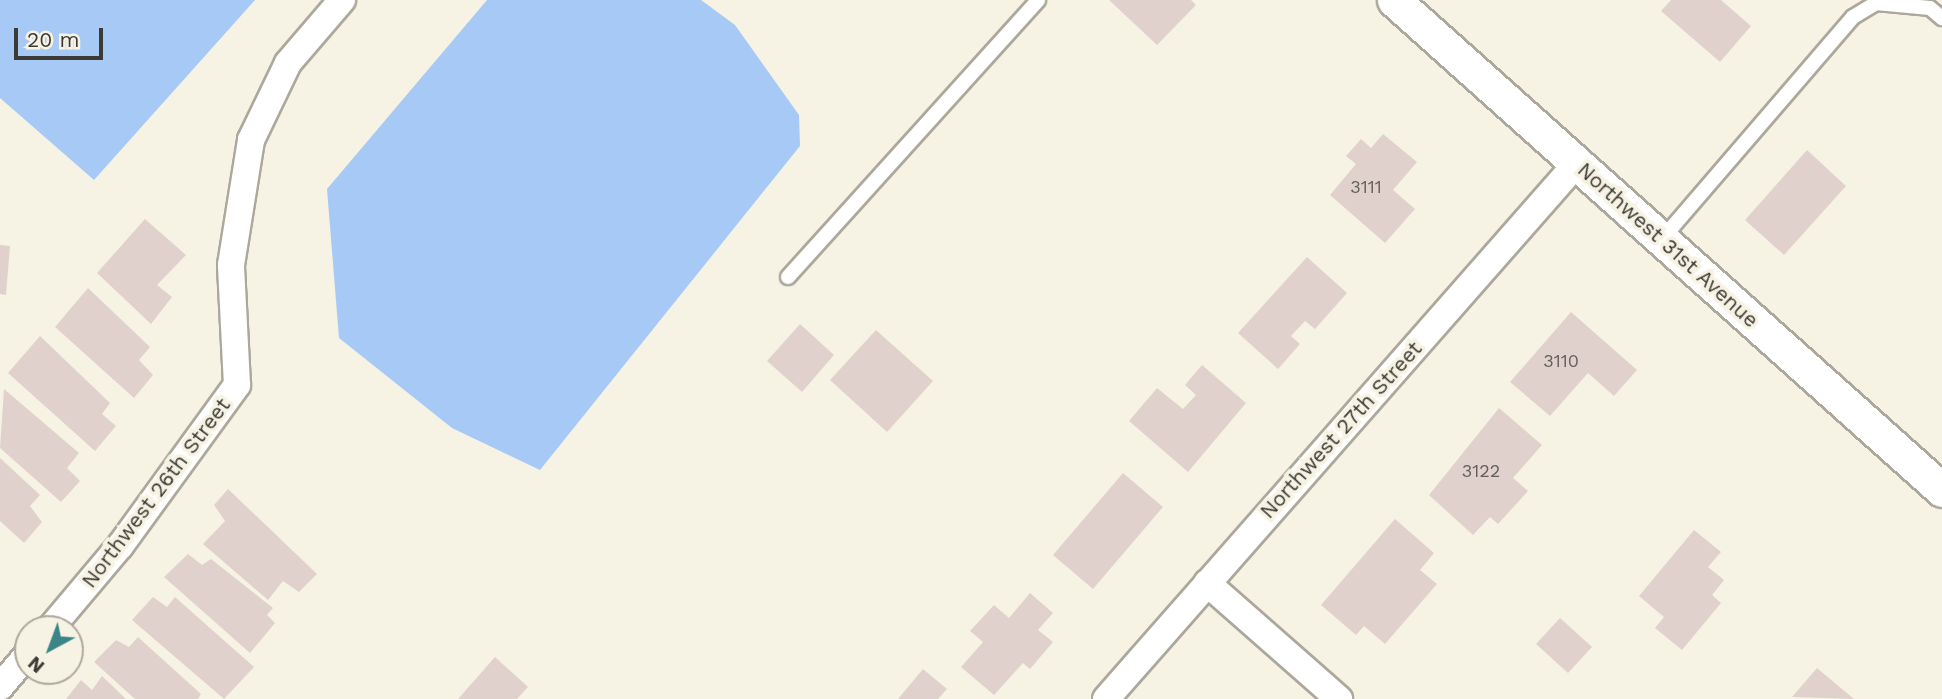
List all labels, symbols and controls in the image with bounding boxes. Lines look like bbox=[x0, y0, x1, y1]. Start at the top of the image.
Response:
scale bar bbox=[18, 14, 107, 58]
text: 20 m bbox=[27, 27, 79, 52]
street label: Northwest 31st Avenue bbox=[1572, 157, 1764, 333]
house number: 3111 bbox=[1350, 176, 1382, 198]
street label: Northwest 27th Street bbox=[1255, 336, 1427, 524]
house number: 3110 bbox=[1543, 350, 1579, 372]
street label: Northwest 26th Street bbox=[76, 393, 236, 593]
house number: 3122 bbox=[1462, 460, 1500, 482]
north arrow bbox=[14, 615, 84, 685]
text: N bbox=[23, 651, 49, 678]

